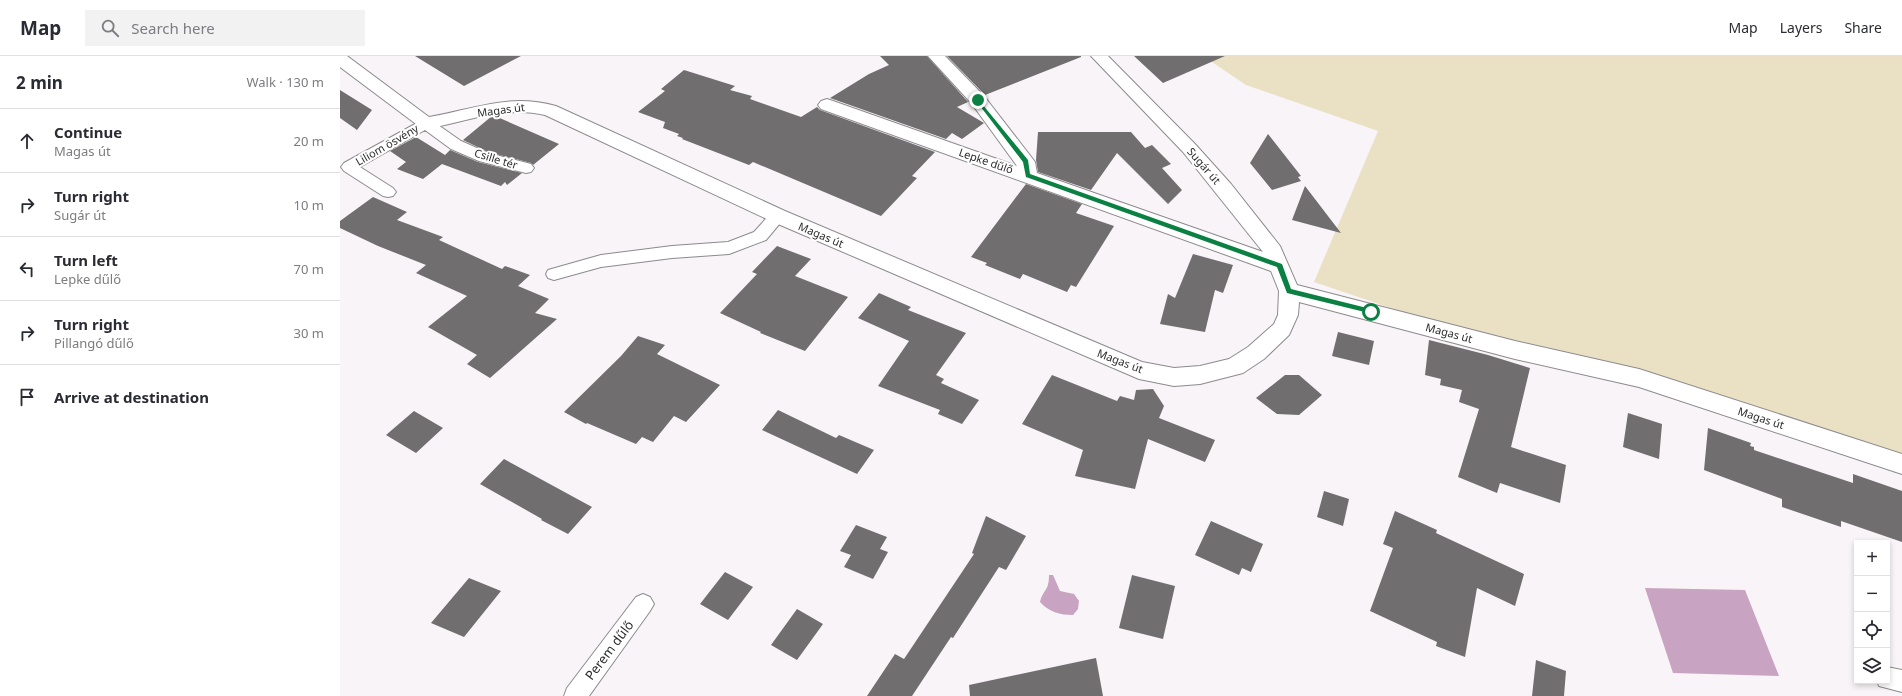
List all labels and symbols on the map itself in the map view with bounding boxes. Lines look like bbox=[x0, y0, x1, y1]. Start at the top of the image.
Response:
route end bbox=[969, 91, 987, 109]
street label: Magas út bbox=[476, 99, 526, 120]
street label: Liliom ösvény bbox=[353, 120, 421, 169]
street label: Lepke dűlő bbox=[957, 144, 1016, 177]
street label: Sugár út bbox=[1184, 144, 1224, 187]
street label: Csille tér bbox=[473, 145, 520, 172]
street label: Magas út bbox=[796, 218, 846, 251]
route start bbox=[1362, 303, 1380, 321]
street label: Magas út bbox=[1424, 319, 1474, 346]
street label: Magas út bbox=[1095, 345, 1145, 376]
street label: Magas út bbox=[1736, 403, 1786, 432]
street label: Perem dűlő bbox=[581, 616, 637, 684]

